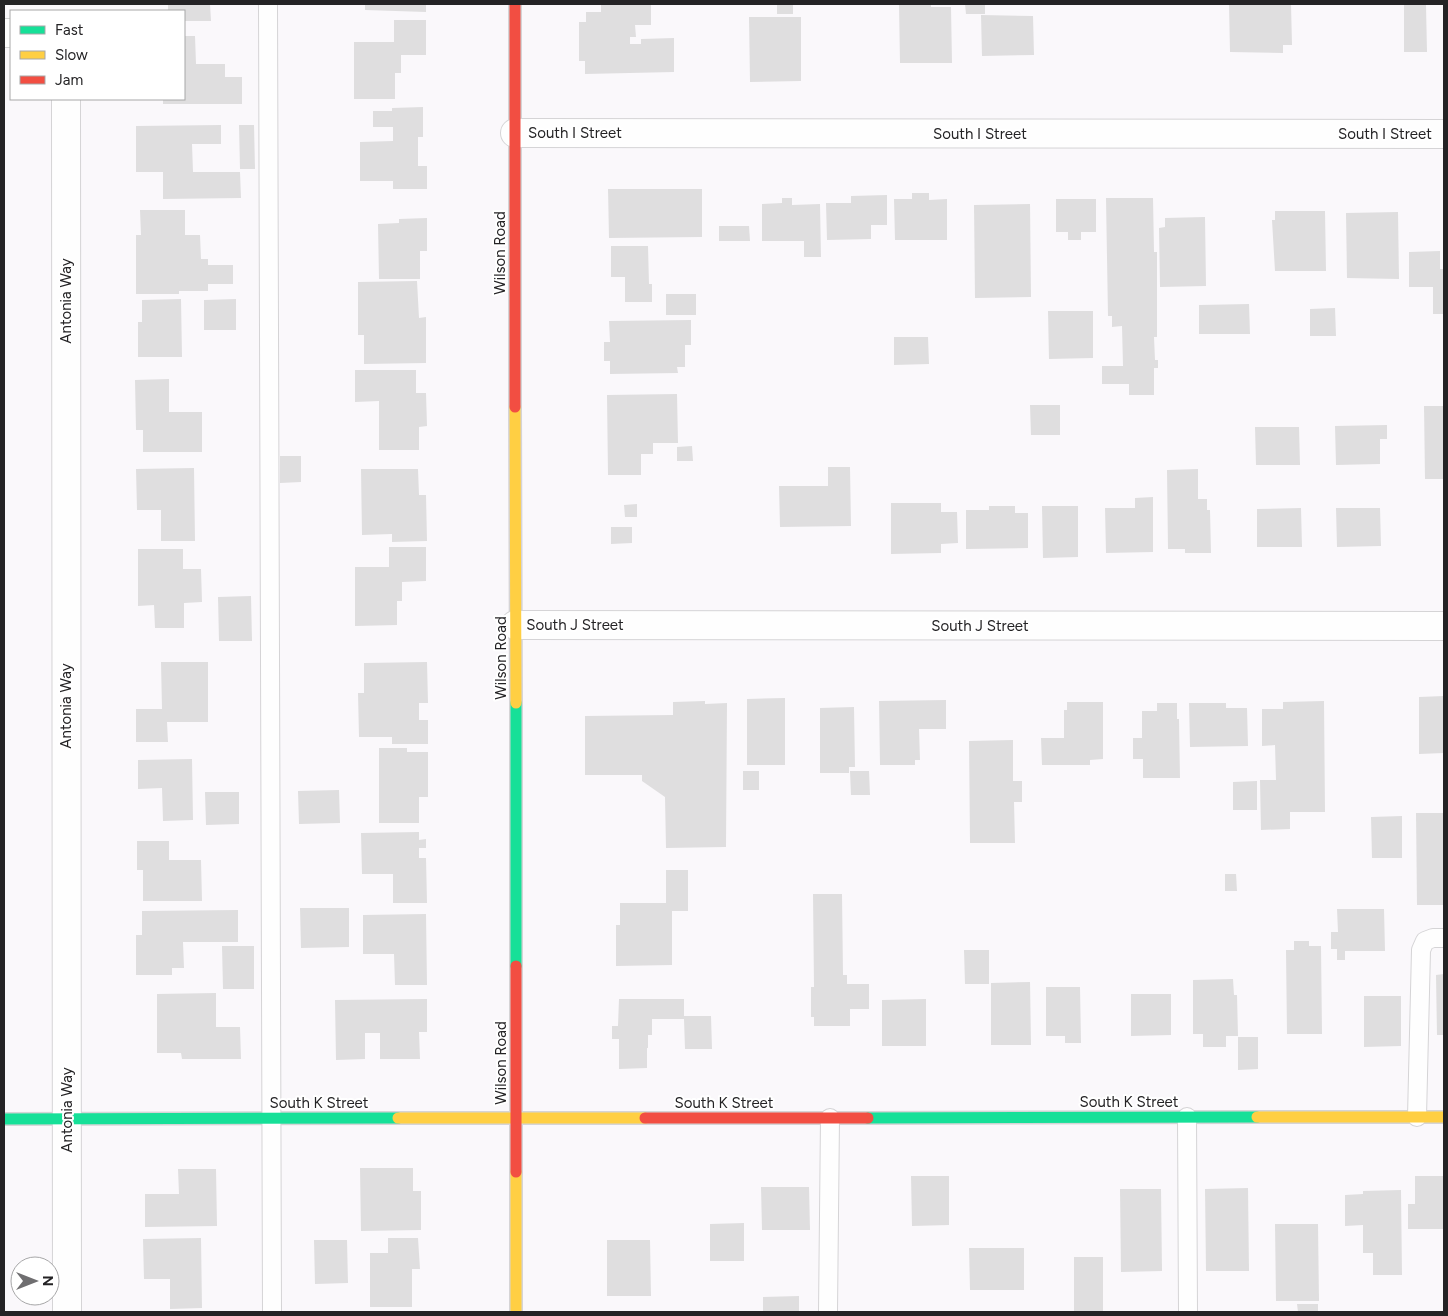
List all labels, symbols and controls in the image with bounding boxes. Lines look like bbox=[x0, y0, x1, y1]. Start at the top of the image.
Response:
legend bbox=[10, 10, 185, 100]
text: Fast bbox=[55, 21, 84, 39]
text: Slow bbox=[55, 46, 88, 64]
text: Jam bbox=[55, 71, 83, 89]
street label: South I Street bbox=[528, 124, 622, 142]
street label: South I Street bbox=[933, 125, 1027, 143]
street label: South I Street bbox=[1338, 125, 1432, 143]
street label: Wilson Road bbox=[491, 211, 509, 295]
street label: Antonia Way bbox=[57, 258, 75, 344]
street label: Wilson Road bbox=[492, 616, 510, 700]
street label: South J Street bbox=[526, 616, 624, 634]
street label: South J Street bbox=[931, 617, 1029, 635]
street label: Antonia Way bbox=[57, 663, 75, 749]
street label: Wilson Road bbox=[492, 1021, 510, 1105]
street label: Antonia Way bbox=[58, 1067, 76, 1153]
street label: South K Street bbox=[1080, 1093, 1179, 1111]
street label: South K Street bbox=[270, 1094, 369, 1112]
street label: South K Street bbox=[675, 1094, 774, 1112]
north arrow bbox=[10, 1256, 60, 1306]
text: N bbox=[39, 1276, 56, 1286]

